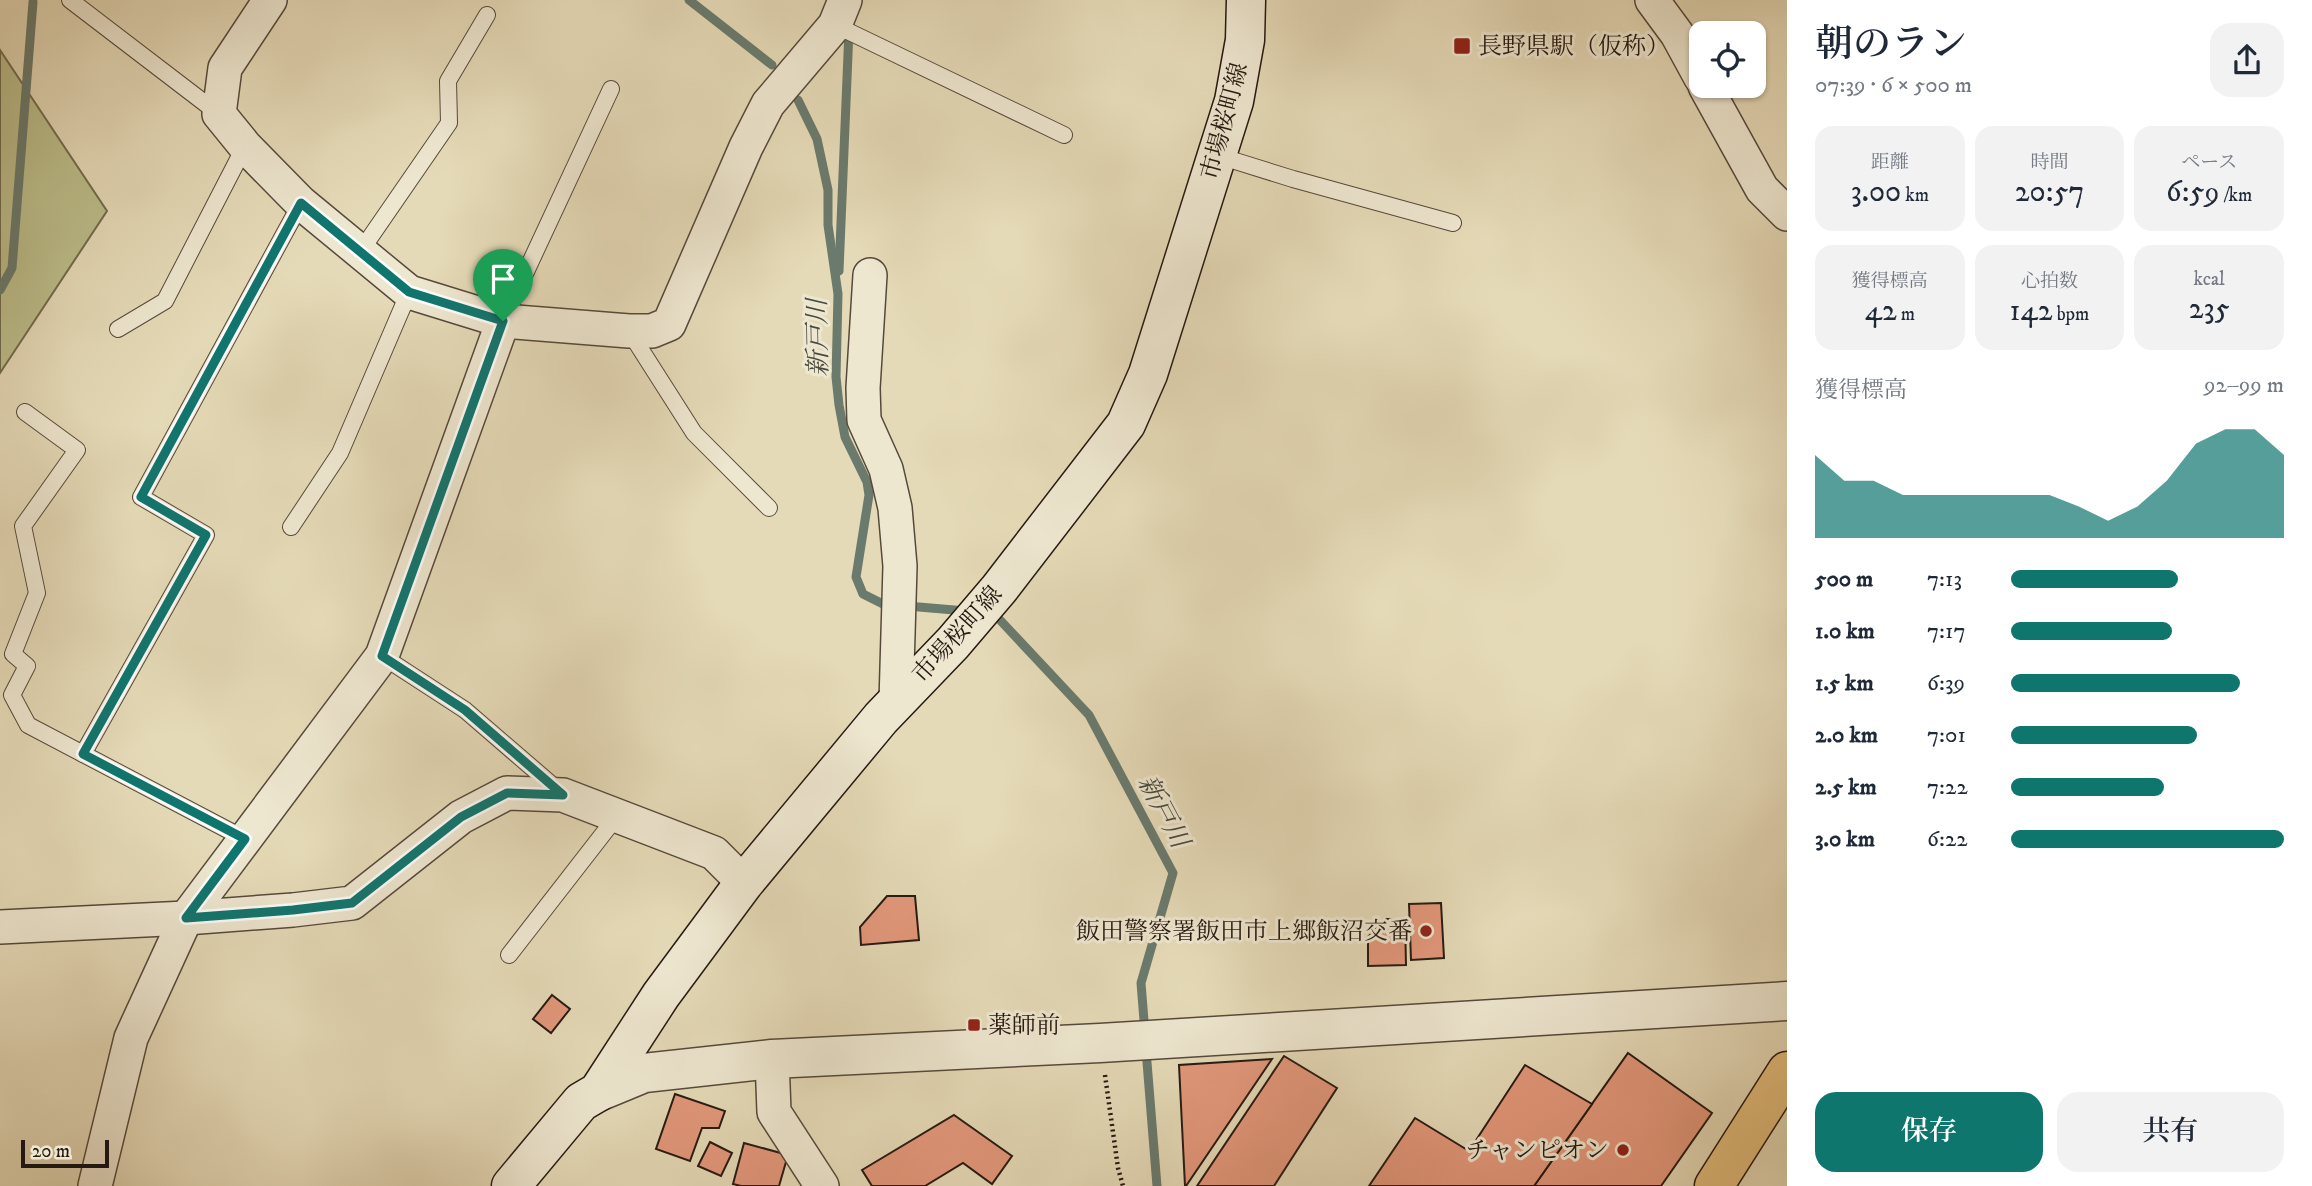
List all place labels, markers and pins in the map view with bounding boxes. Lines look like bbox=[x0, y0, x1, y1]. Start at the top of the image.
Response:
place label: 長野県駅（仮称） bbox=[1478, 32, 1670, 62]
marker: 長野県駅（仮称） bbox=[1452, 36, 1472, 56]
pin bbox=[473, 249, 533, 321]
place label: 飯田警察署飯田市上郷飯沼交番 bbox=[1076, 917, 1412, 947]
marker: 飯田警察署飯田市上郷飯沼交番 bbox=[1418, 923, 1434, 939]
place label: 薬師前 bbox=[988, 1011, 1060, 1041]
marker: 薬師前 bbox=[966, 1017, 982, 1033]
place label: チャンピオン bbox=[1466, 1136, 1609, 1166]
marker: チャンピオン bbox=[1615, 1142, 1631, 1158]

